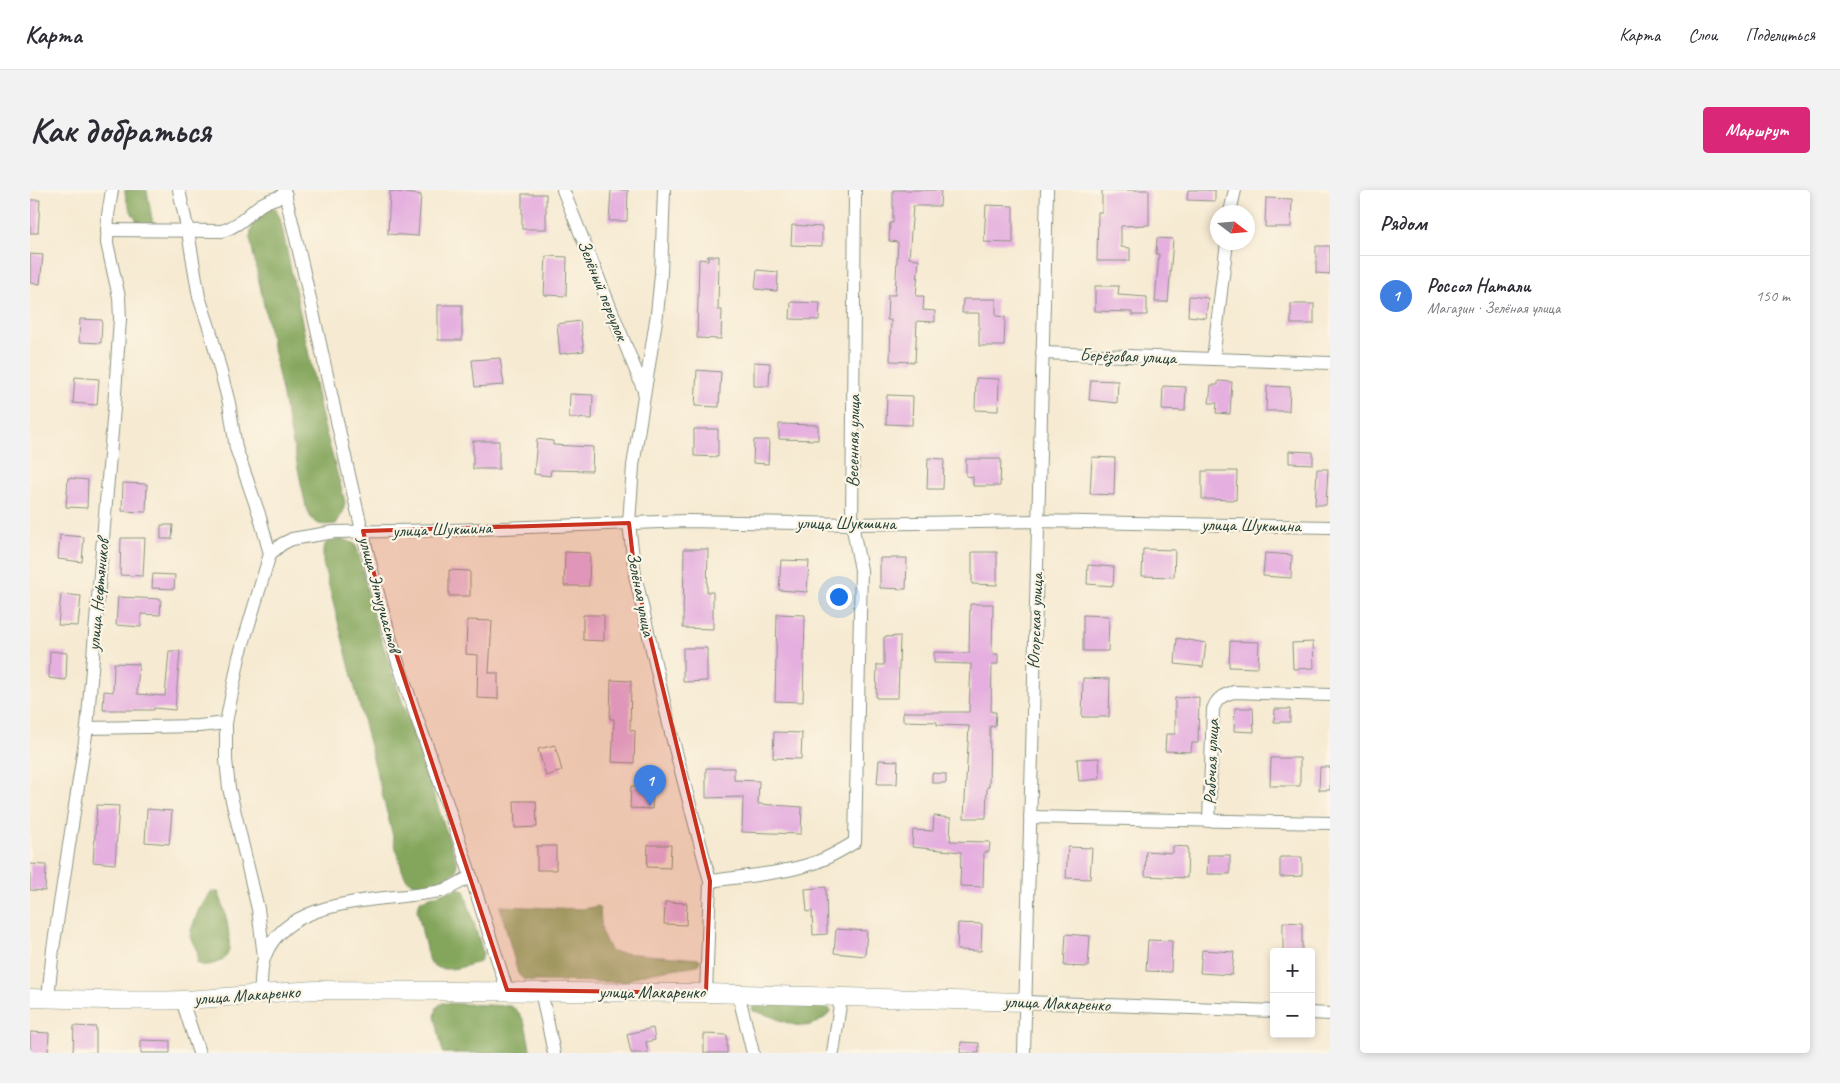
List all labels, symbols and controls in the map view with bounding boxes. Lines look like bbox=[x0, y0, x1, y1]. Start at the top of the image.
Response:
text: Карта bbox=[25, 20, 82, 50]
text: Карта bbox=[1619, 24, 1660, 46]
text: Слои bbox=[1688, 24, 1717, 46]
text: Поделиться bbox=[1745, 24, 1815, 46]
button: Маршрут bbox=[1703, 107, 1810, 153]
text: Как добраться bbox=[30, 108, 211, 153]
north arrow bbox=[1210, 205, 1255, 250]
text: Рядом bbox=[1380, 210, 1427, 236]
street label: Зелёный переулок bbox=[573, 237, 634, 346]
text: Россол Натали bbox=[1427, 274, 1531, 298]
text: 1 bbox=[1392, 286, 1400, 306]
text: 150 m bbox=[1756, 286, 1790, 306]
text: Магазин · Зелёная улица bbox=[1427, 298, 1560, 318]
street label: Берёзовая улица bbox=[1079, 343, 1178, 370]
street label: Весенняя улица bbox=[841, 393, 865, 488]
street label: улица Шукшина bbox=[795, 512, 897, 534]
street label: улица Шукшина bbox=[1200, 513, 1302, 537]
street label: улица Шукшина bbox=[391, 516, 494, 542]
street label: улица Энтузиастов bbox=[353, 533, 407, 657]
street label: улица Нефтяников bbox=[82, 534, 114, 653]
street label: Зелёная улица bbox=[622, 550, 660, 640]
street label: Югорская улица bbox=[1022, 571, 1048, 669]
your location bbox=[826, 584, 852, 610]
street label: Рабочая улица bbox=[1199, 718, 1224, 805]
pin: 1 bbox=[634, 765, 666, 806]
map controls bbox=[1270, 948, 1315, 1038]
button: + bbox=[1270, 948, 1315, 993]
street label: улица Макаренко bbox=[192, 980, 302, 1010]
street label: улица Макаренко bbox=[598, 981, 707, 1003]
street label: улица Макаренко bbox=[1002, 990, 1112, 1016]
button: − bbox=[1270, 993, 1315, 1038]

